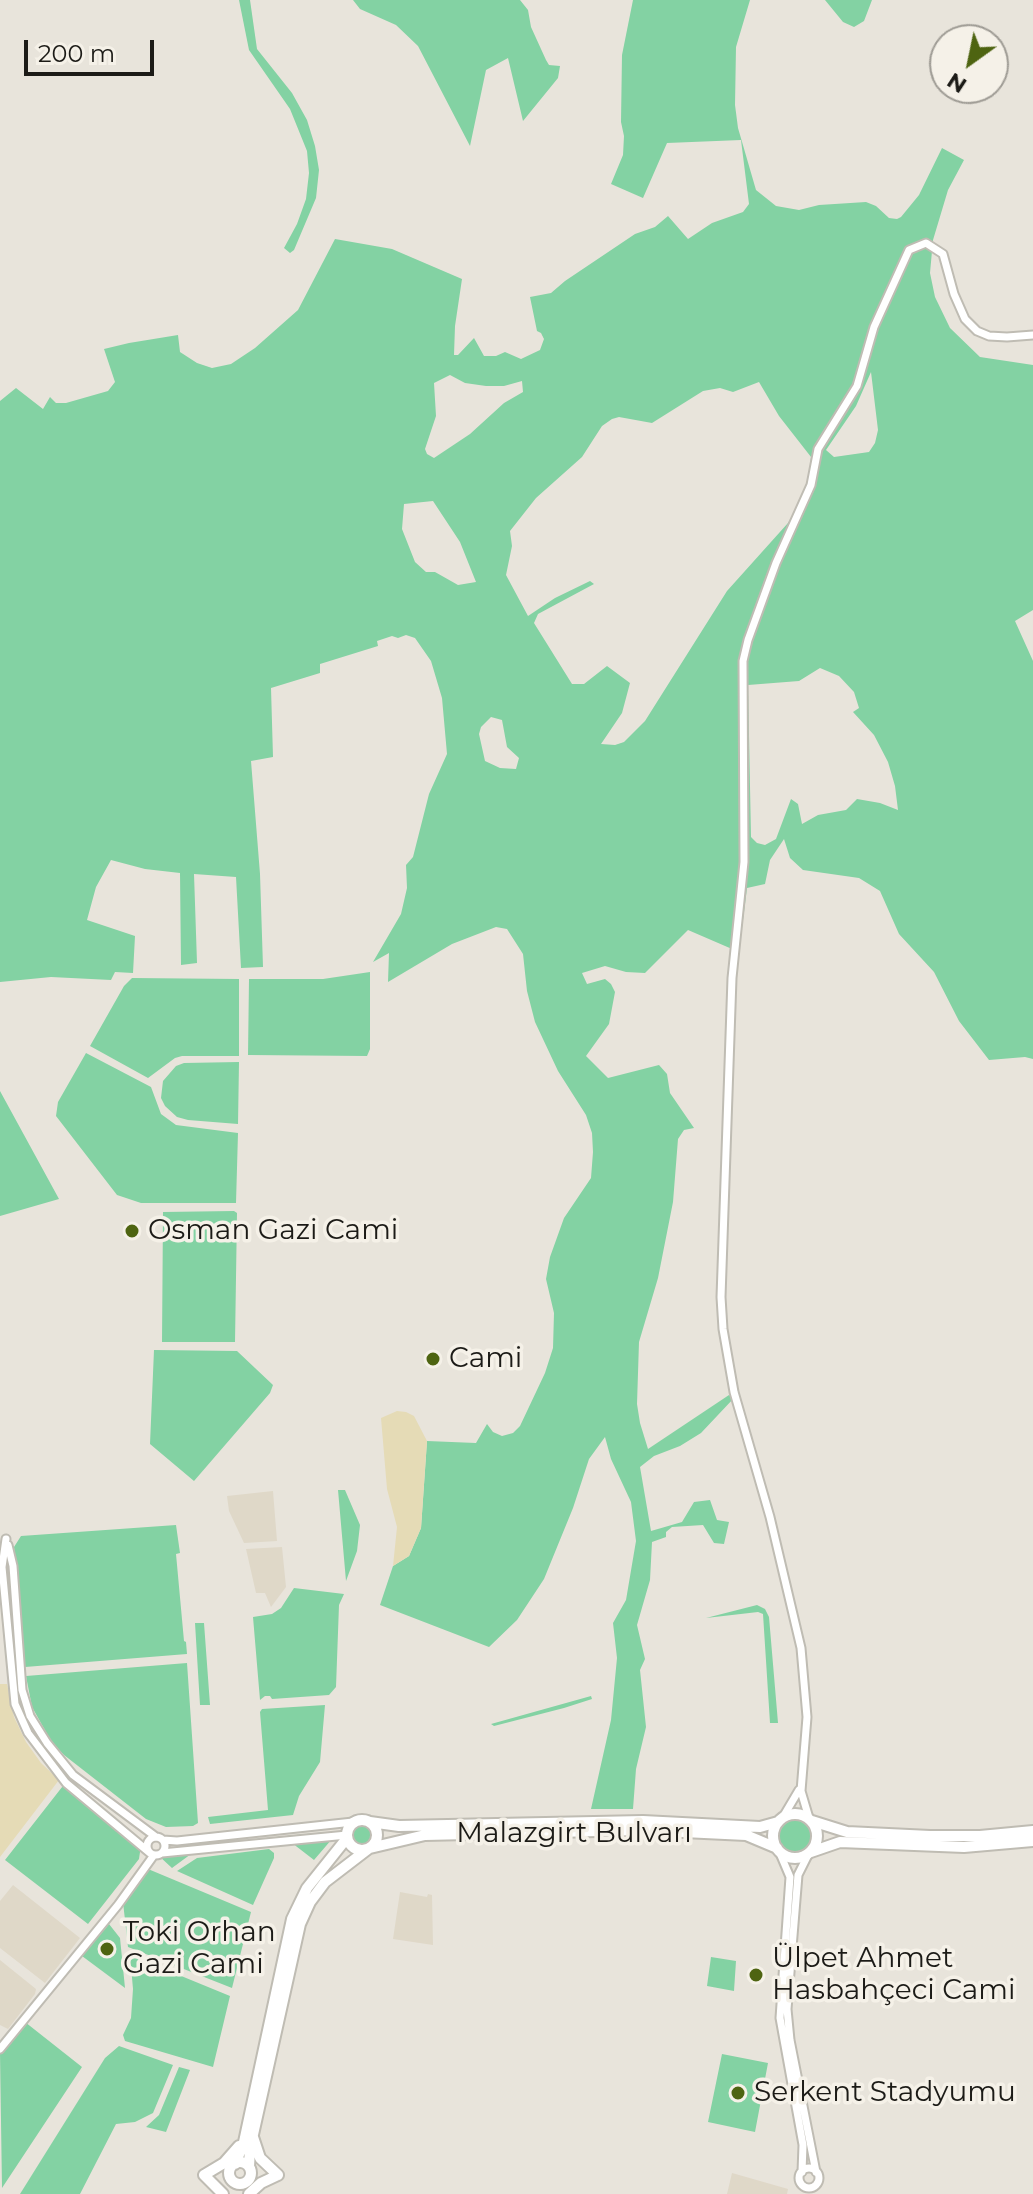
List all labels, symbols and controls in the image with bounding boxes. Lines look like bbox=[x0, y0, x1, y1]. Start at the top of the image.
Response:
scale bar bbox=[28, 24, 158, 74]
north arrow bbox=[929, 24, 1009, 104]
text: 200 m bbox=[38, 39, 115, 68]
text: N bbox=[942, 67, 972, 99]
place label: Osman Gazi Cami bbox=[148, 1214, 398, 1248]
marker: Osman Gazi Cami bbox=[123, 1222, 141, 1240]
place label: Cami bbox=[449, 1342, 522, 1376]
marker: Cami bbox=[424, 1350, 442, 1368]
street label: Malazgirt Bulvarı bbox=[456, 1817, 692, 1851]
place label: Toki Orhan Gazi Cami bbox=[123, 1916, 276, 1982]
marker: Toki Orhan Gazi Cami bbox=[98, 1940, 116, 1958]
place label: Ülpet Ahmet Hasbahçeci Cami bbox=[772, 1942, 1016, 2008]
marker: Ülpet Ahmet Hasbahçeci Cami bbox=[747, 1966, 765, 1984]
place label: Serkent Stadyumu bbox=[754, 2076, 1016, 2110]
marker: Serkent Stadyumu bbox=[729, 2084, 747, 2102]

